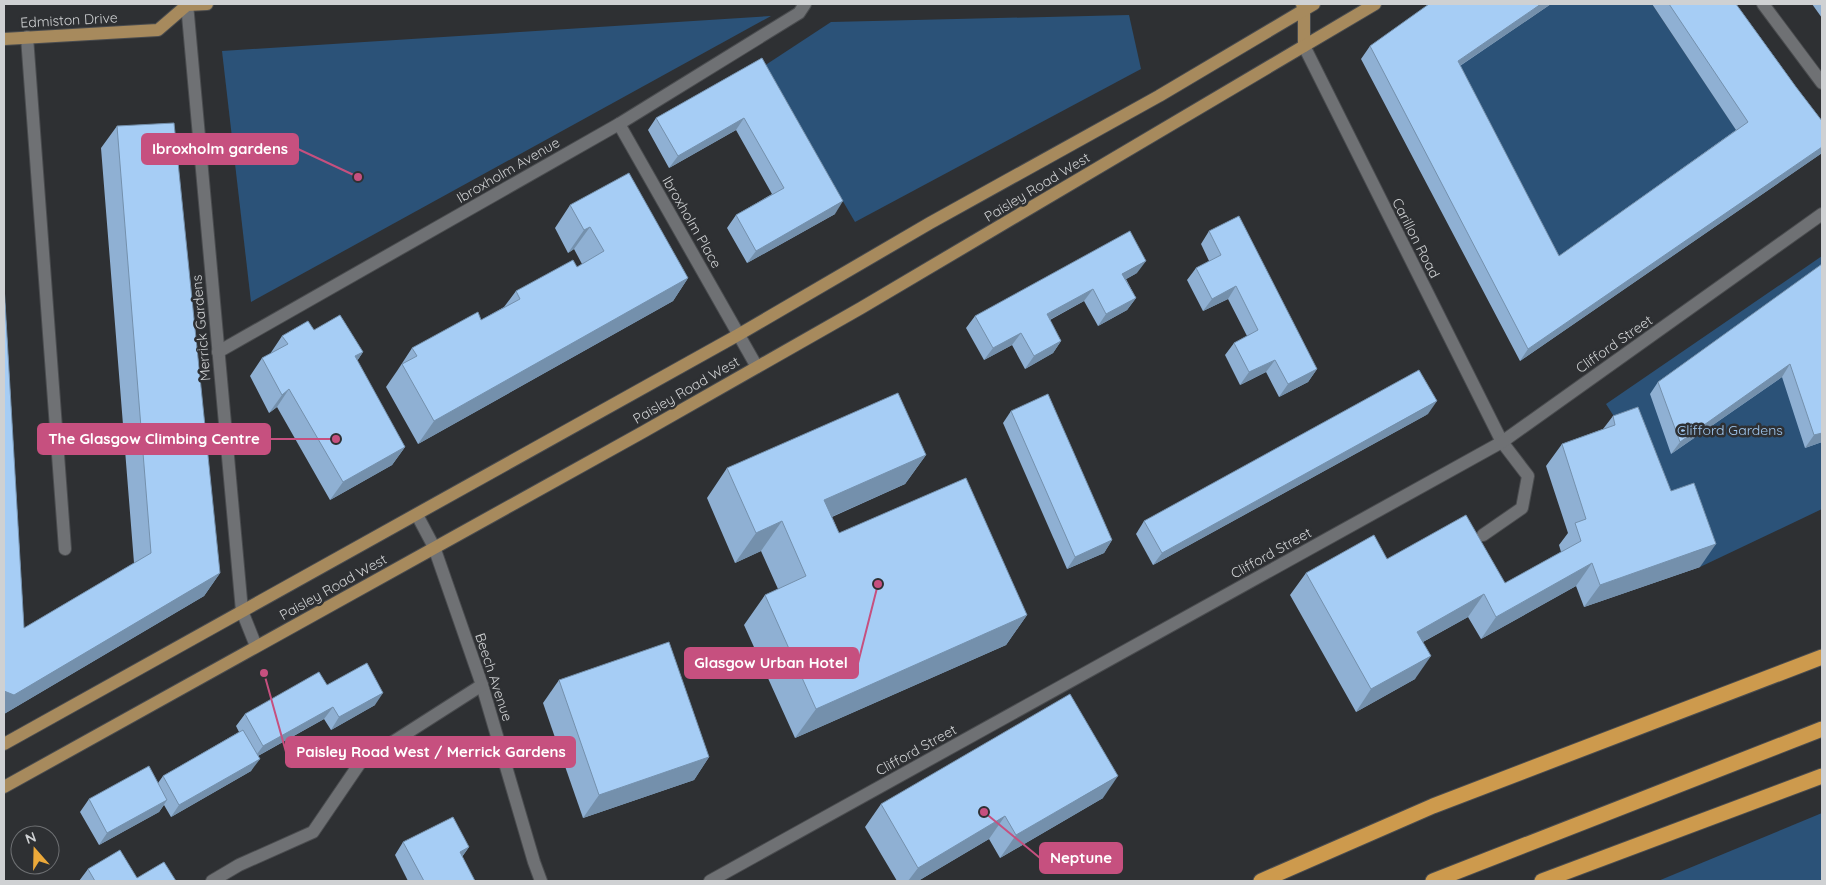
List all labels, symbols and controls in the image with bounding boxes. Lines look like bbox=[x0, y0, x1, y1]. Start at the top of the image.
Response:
street label: Edmiston Drive bbox=[20, 8, 118, 32]
street label: Ibroxholm Avenue bbox=[453, 133, 563, 207]
callout: Ibroxholm gardens bbox=[142, 134, 298, 164]
text: Ibroxholm gardens bbox=[152, 139, 288, 158]
street label: Paisley Road West bbox=[981, 148, 1093, 226]
street label: Ibroxholm Place bbox=[658, 173, 726, 271]
street label: Carillon Road bbox=[1388, 195, 1444, 281]
street label: Merrick Gardens bbox=[187, 274, 215, 382]
street label: Clifford Street bbox=[1572, 311, 1656, 377]
street label: Paisley Road West bbox=[629, 352, 743, 428]
park label: Clifford Gardens bbox=[1677, 421, 1783, 439]
callout: The Glasgow Climbing Centre bbox=[38, 424, 270, 454]
text: The Glasgow Climbing Centre bbox=[48, 429, 260, 448]
street label: Clifford Street bbox=[1227, 523, 1315, 583]
street label: Paisley Road West bbox=[276, 550, 390, 624]
street label: Beech Avenue bbox=[471, 631, 517, 724]
callout: Glasgow Urban Hotel bbox=[685, 648, 858, 678]
text: Glasgow Urban Hotel bbox=[694, 653, 848, 672]
street label: Clifford Street bbox=[872, 720, 960, 780]
callout: Paisley Road West / Merrick Gardens bbox=[286, 737, 575, 767]
text: Paisley Road West / Merrick Gardens bbox=[296, 742, 566, 761]
north arrow bbox=[10, 825, 60, 875]
text: N bbox=[23, 828, 38, 848]
callout: Neptune bbox=[1040, 843, 1122, 873]
text: Neptune bbox=[1050, 848, 1112, 867]

